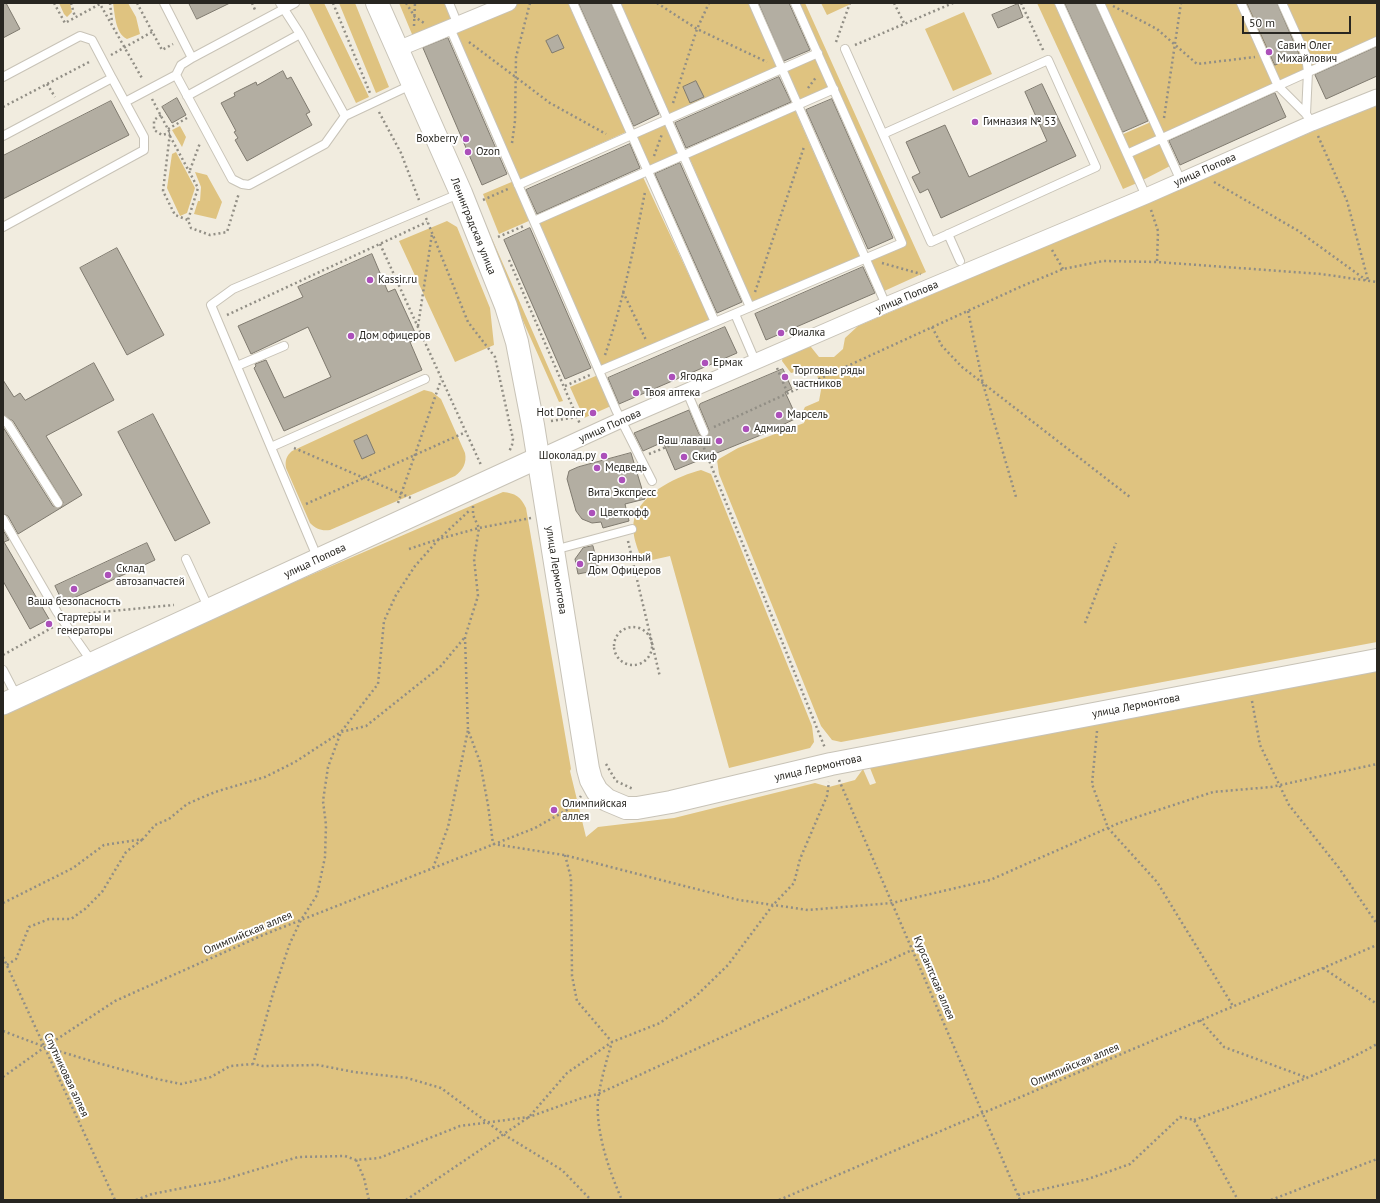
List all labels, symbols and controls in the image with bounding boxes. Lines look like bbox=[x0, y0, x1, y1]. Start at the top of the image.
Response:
scale bar bbox=[1244, 8, 1353, 34]
text: 50 m bbox=[1249, 15, 1275, 30]
place label: Савин Олег Михайлович bbox=[1277, 39, 1337, 65]
marker: Савин Олег Михайлович bbox=[1264, 47, 1274, 57]
place label: Гимназия № 53 bbox=[983, 115, 1056, 129]
marker: Гимназия № 53 bbox=[970, 117, 980, 127]
place label: Boxberry bbox=[416, 132, 458, 146]
marker: Boxberry bbox=[461, 134, 471, 144]
place label: Ozon bbox=[476, 145, 500, 159]
marker: Ozon bbox=[463, 147, 473, 157]
street label: улица Попова bbox=[1172, 150, 1238, 190]
street label: Ленинградская улица bbox=[447, 176, 499, 276]
place label: Kassir.ru bbox=[378, 273, 417, 287]
marker: Kassir.ru bbox=[365, 275, 375, 285]
street label: улица Попова bbox=[874, 278, 940, 316]
place label: Фиалка bbox=[789, 326, 825, 340]
marker: Фиалка bbox=[776, 328, 786, 338]
place label: Дом офицеров bbox=[359, 329, 430, 343]
marker: Дом офицеров bbox=[346, 331, 356, 341]
place label: Ермак bbox=[713, 356, 743, 370]
marker: Ермак bbox=[700, 358, 710, 368]
place label: Торговые ряды частников bbox=[793, 364, 865, 390]
place label: Ягодка bbox=[680, 370, 713, 384]
marker: Ягодка bbox=[667, 372, 677, 382]
marker: Торговые ряды частников bbox=[780, 372, 790, 382]
place label: Твоя аптека bbox=[644, 386, 700, 400]
marker: Твоя аптека bbox=[631, 388, 641, 398]
place label: Hot Doner bbox=[537, 406, 585, 420]
street label: улица Попова bbox=[577, 406, 643, 446]
marker: Hot Doner bbox=[588, 408, 598, 418]
place label: Марсель bbox=[787, 408, 828, 422]
marker: Марсель bbox=[774, 410, 784, 420]
place label: Адмирал bbox=[754, 422, 796, 436]
marker: Адмирал bbox=[741, 424, 751, 434]
place label: Ваш лаваш bbox=[658, 434, 711, 448]
marker: Ваш лаваш bbox=[714, 436, 724, 446]
place label: Шоколад.ру bbox=[539, 449, 596, 463]
place label: Скиф bbox=[692, 450, 717, 464]
marker: Шоколад.ру bbox=[599, 451, 609, 461]
marker: Скиф bbox=[679, 452, 689, 462]
place label: Медведь bbox=[605, 461, 647, 475]
marker: Медведь bbox=[592, 463, 602, 473]
marker: Вита Экспресс bbox=[617, 475, 627, 485]
place label: Вита Экспресс bbox=[588, 486, 656, 500]
place label: Цветкофф bbox=[600, 506, 649, 520]
marker: Цветкофф bbox=[587, 508, 597, 518]
street label: улица Лермонтова bbox=[542, 525, 570, 615]
street label: улица Попова bbox=[282, 541, 348, 581]
place label: Гарнизонный Дом Офицеров bbox=[588, 551, 661, 577]
marker: Гарнизонный Дом Офицеров bbox=[575, 559, 585, 569]
place label: Склад автозапчастей bbox=[116, 562, 185, 588]
marker: Склад автозапчастей bbox=[103, 570, 113, 580]
marker: Ваша безопасность bbox=[69, 584, 79, 594]
place label: Ваша безопасность bbox=[27, 595, 121, 609]
place label: Стартеры и генераторы bbox=[57, 611, 113, 637]
marker: Стартеры и генераторы bbox=[44, 619, 54, 629]
street label: улица Лермонтова bbox=[1091, 691, 1181, 721]
street label: улица Лермонтова bbox=[773, 752, 863, 784]
place label: Олимпийская аллея bbox=[562, 797, 627, 823]
marker: Олимпийская аллея bbox=[549, 805, 559, 815]
street label: Олимпийская аллея bbox=[202, 908, 294, 958]
street label: Курсантская аллея bbox=[910, 934, 958, 1022]
street label: Спутниковая аллея bbox=[41, 1031, 91, 1119]
street label: Олимпийская аллея bbox=[1029, 1040, 1121, 1090]

